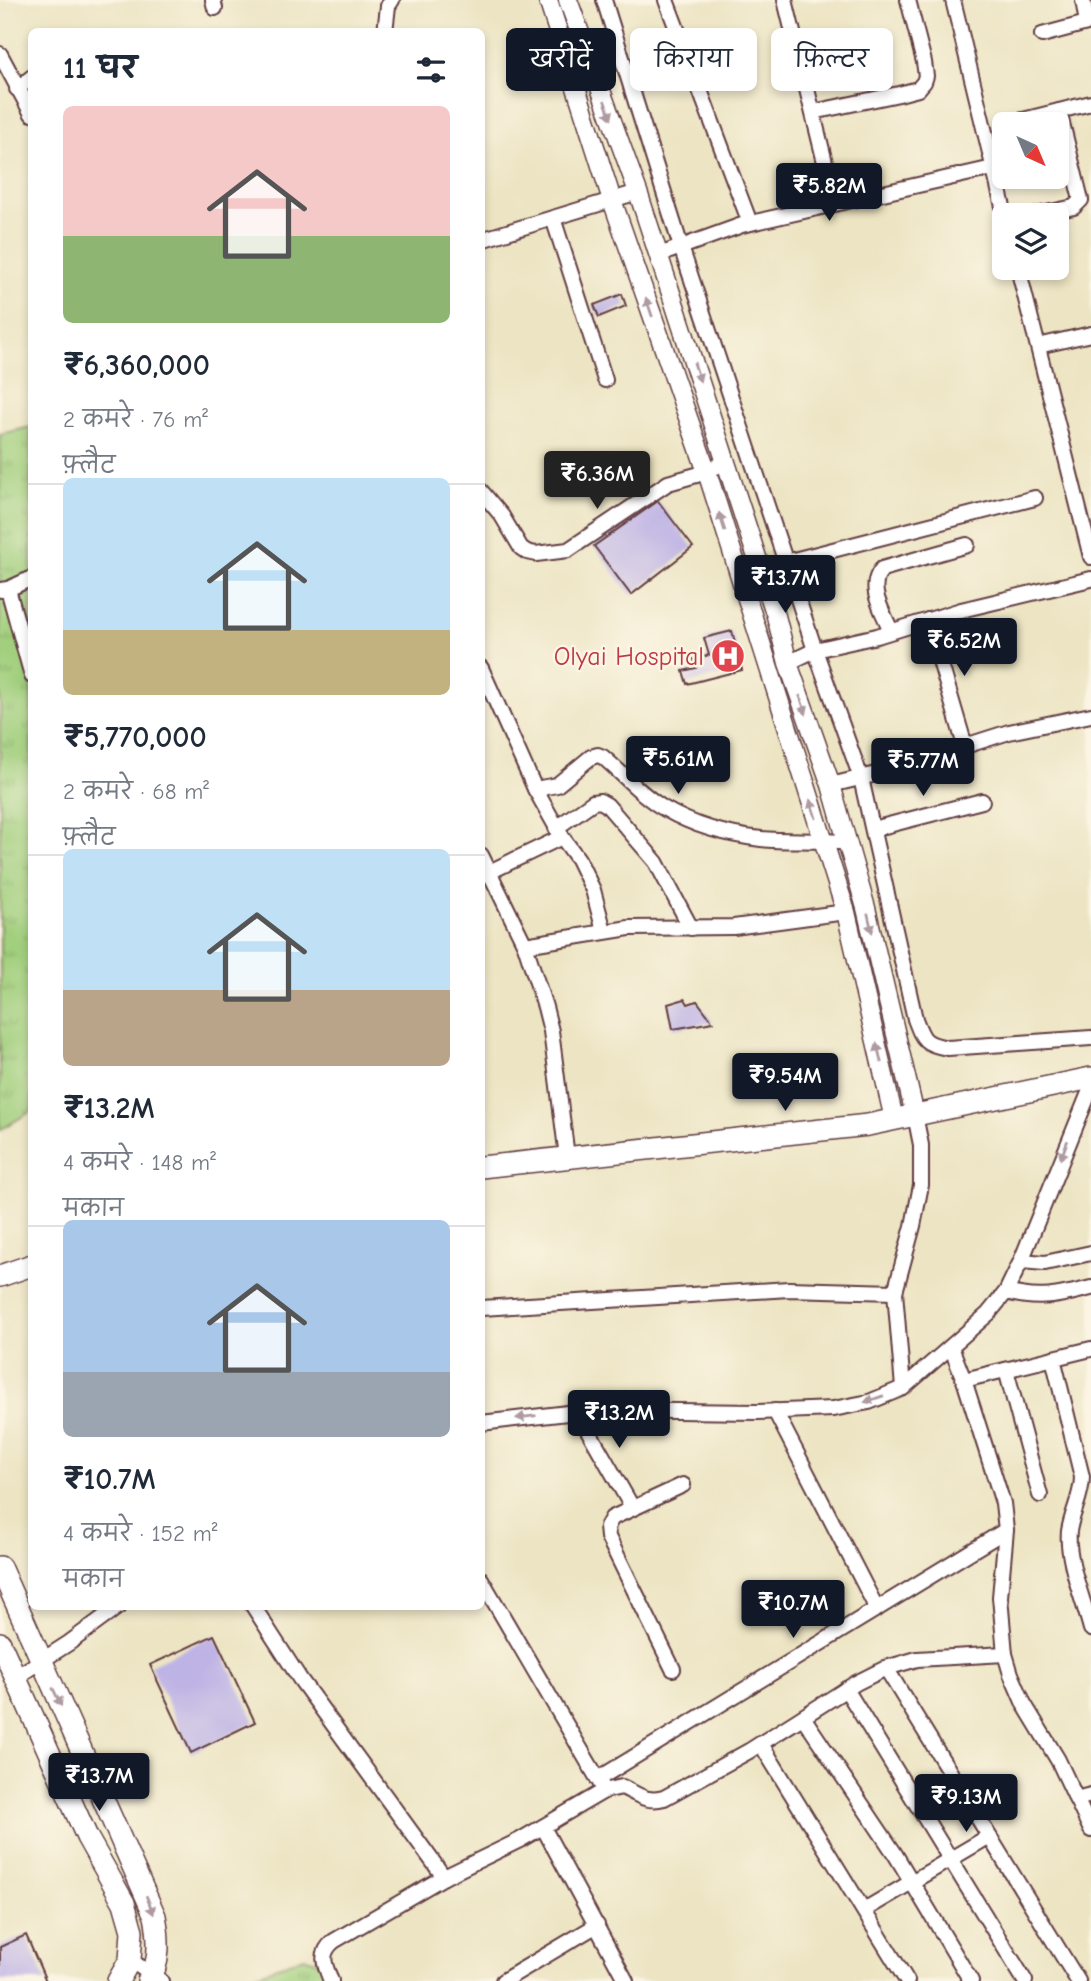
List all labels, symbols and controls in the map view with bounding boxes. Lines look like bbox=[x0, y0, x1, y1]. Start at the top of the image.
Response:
chip: खरीदें bbox=[506, 28, 616, 91]
chip: किराया bbox=[630, 28, 757, 91]
chip: फ़िल्टर bbox=[771, 28, 893, 91]
text: 11 घर bbox=[63, 51, 137, 86]
icon: filters bbox=[412, 51, 450, 89]
one-way arrow bbox=[603, 100, 614, 121]
north arrow bbox=[992, 112, 1069, 189]
map controls bbox=[992, 112, 1069, 280]
icon: home bbox=[194, 151, 320, 277]
pin: ₹5.82M bbox=[772, 164, 886, 223]
text: ₹5.82M bbox=[792, 172, 866, 199]
button: layers bbox=[992, 203, 1069, 280]
one-way arrow bbox=[643, 296, 654, 317]
text: ₹6,360,000 bbox=[63, 348, 210, 383]
one-way arrow bbox=[692, 362, 702, 383]
text: 2 कमरे · 76 m² bbox=[63, 406, 208, 433]
text: फ़्लैट bbox=[63, 452, 115, 479]
pin: ₹6.36M bbox=[540, 452, 654, 511]
text: ₹6.36M bbox=[560, 460, 634, 487]
one-way arrow bbox=[717, 512, 727, 533]
icon: home bbox=[194, 523, 320, 649]
pin: ₹13.7M bbox=[728, 556, 842, 615]
text: ₹13.7M bbox=[750, 564, 820, 591]
pin: ₹6.52M bbox=[907, 618, 1021, 678]
text: ₹6.52M bbox=[927, 627, 1001, 654]
hospital icon: Olyai Hospital bbox=[709, 637, 747, 675]
place label: Olyai Hospital bbox=[554, 642, 704, 672]
one-way arrow bbox=[798, 695, 809, 716]
text: ₹5,770,000 bbox=[63, 720, 207, 755]
pin: ₹5.61M bbox=[621, 736, 735, 796]
pin: ₹5.77M bbox=[866, 738, 980, 798]
text: ₹5.61M bbox=[642, 745, 714, 772]
text: ₹5.77M bbox=[887, 747, 959, 774]
text: 2 कमरे · 68 m² bbox=[63, 778, 209, 805]
one-way arrow bbox=[807, 799, 818, 820]
text: फ़्लैट bbox=[63, 824, 115, 851]
icon: home bbox=[194, 894, 320, 1020]
one-way arrow bbox=[865, 912, 876, 934]
one-way arrow bbox=[873, 1042, 884, 1064]
pin: ₹9.54M bbox=[728, 1054, 842, 1113]
text: ₹9.54M bbox=[748, 1062, 822, 1089]
text: ₹13.2M bbox=[63, 1091, 155, 1126]
one-way arrow bbox=[1059, 1140, 1070, 1161]
text: 4 कमरे · 148 m² bbox=[63, 1149, 216, 1176]
text: मकान bbox=[63, 1195, 124, 1222]
icon: home bbox=[194, 1265, 320, 1391]
pin: ₹13.2M bbox=[562, 1390, 676, 1450]
one-way arrow bbox=[864, 1394, 885, 1405]
text: ₹13.2M bbox=[584, 1399, 654, 1426]
one-way arrow bbox=[515, 1412, 537, 1423]
text: ₹10.7M bbox=[63, 1462, 156, 1497]
text: 4 कमरे · 152 m² bbox=[63, 1520, 217, 1547]
text: मकान bbox=[63, 1566, 124, 1593]
pin: ₹10.7M bbox=[736, 1580, 850, 1640]
text: ₹10.7M bbox=[757, 1589, 829, 1616]
one-way arrow bbox=[51, 1687, 63, 1707]
pin: ₹13.7M bbox=[42, 1754, 156, 1813]
text: ₹13.7M bbox=[64, 1762, 134, 1789]
pin: ₹9.13M bbox=[909, 1774, 1023, 1834]
text: ₹9.13M bbox=[931, 1783, 1001, 1810]
one-way arrow bbox=[145, 1894, 156, 1915]

